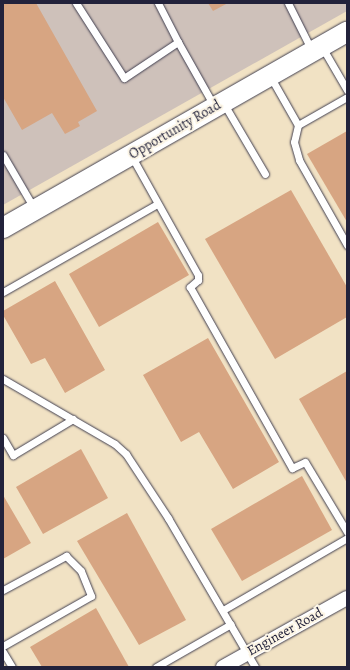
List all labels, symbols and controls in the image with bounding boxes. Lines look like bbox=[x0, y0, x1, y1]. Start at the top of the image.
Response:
street label: Opportunity Road bbox=[126, 97, 224, 163]
street label: Engineer Road bbox=[244, 604, 326, 660]

